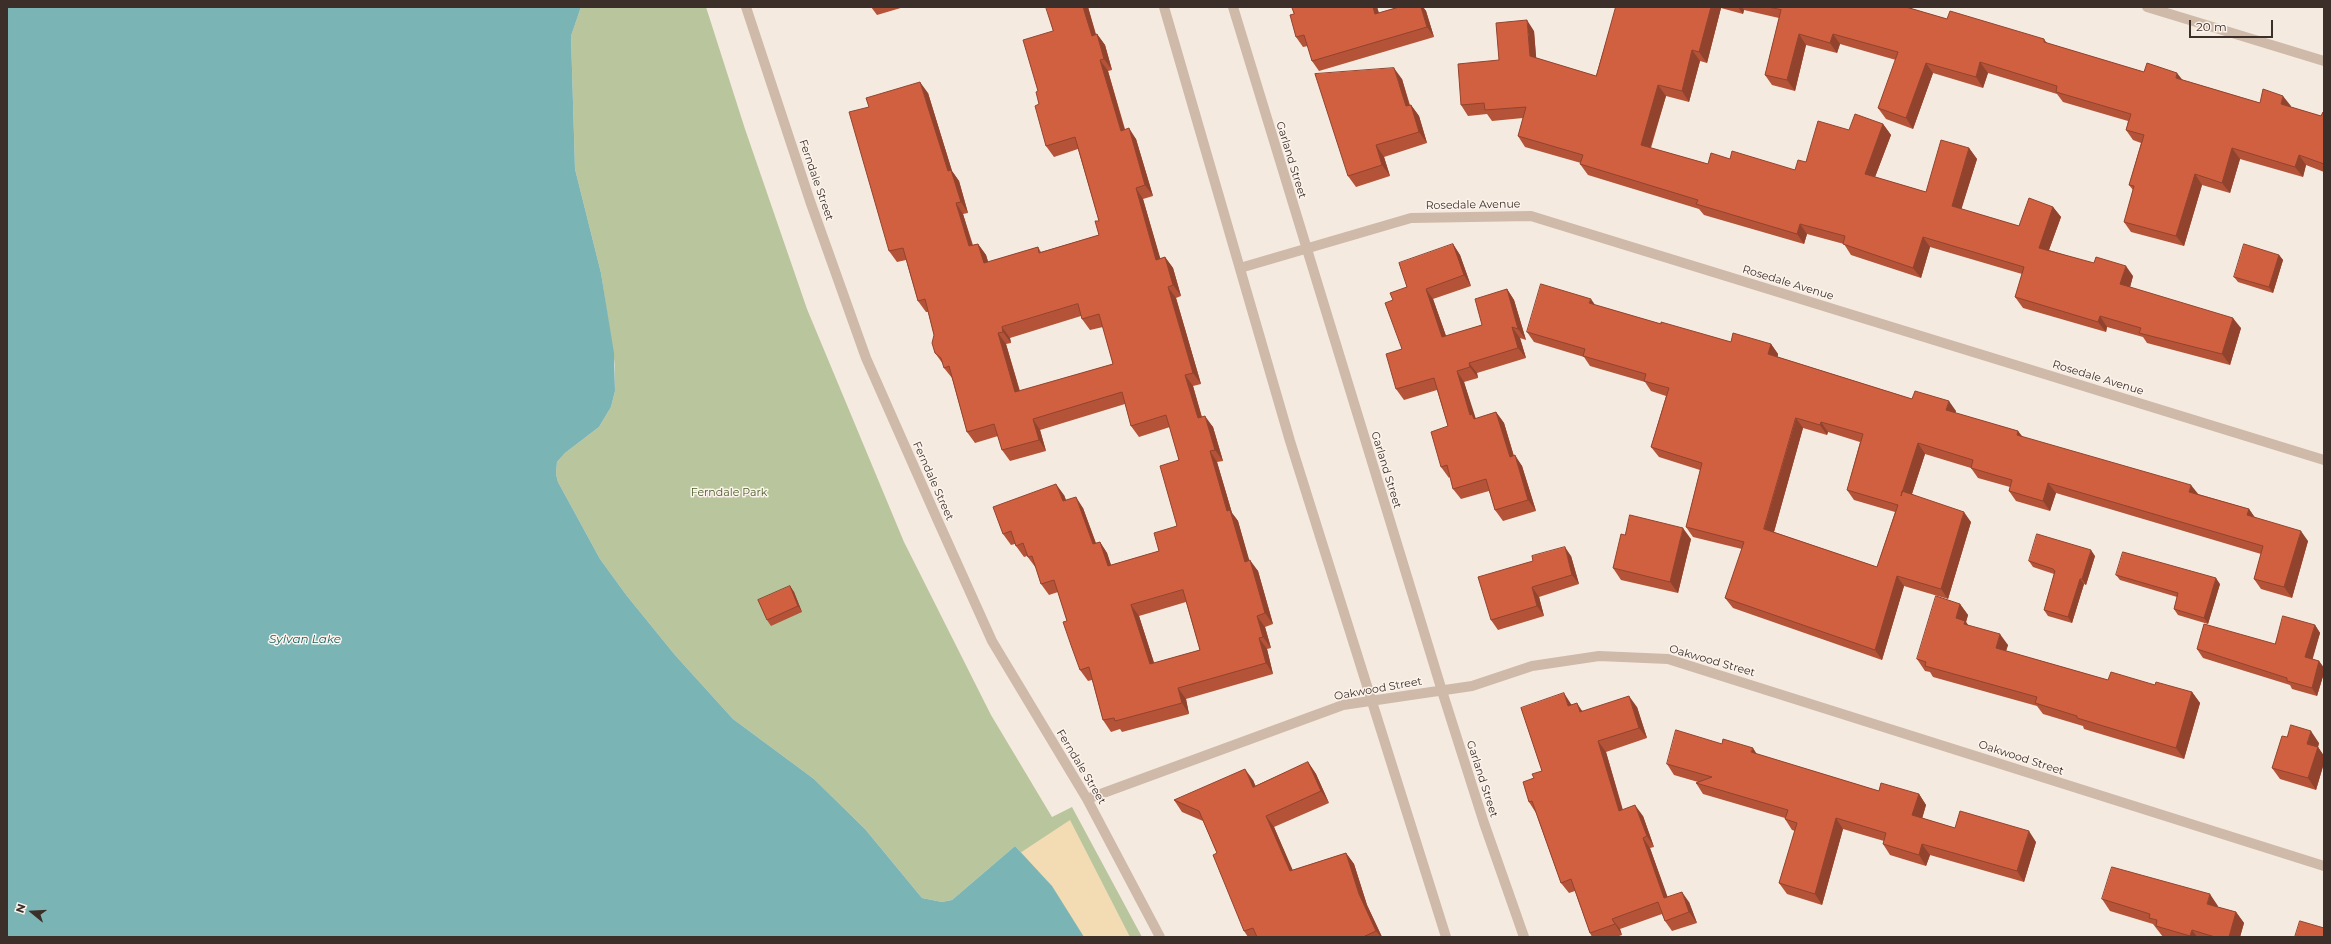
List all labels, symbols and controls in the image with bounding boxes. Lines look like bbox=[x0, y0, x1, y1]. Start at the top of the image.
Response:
scale bar bbox=[2191, 12, 2275, 38]
text: 20 m bbox=[2196, 19, 2227, 34]
street label: Garland Street bbox=[1273, 120, 1309, 200]
street label: Ferndale Street bbox=[796, 138, 836, 222]
street label: Rosedale Avenue bbox=[1425, 198, 1521, 212]
street label: Rosedale Avenue bbox=[1741, 263, 1835, 303]
street label: Rosedale Avenue bbox=[2051, 358, 2145, 398]
street label: Garland Street bbox=[1368, 430, 1404, 510]
street label: Ferndale Street bbox=[910, 440, 956, 522]
park label: Ferndale Park bbox=[691, 486, 767, 500]
water label: Sylvan Lake bbox=[269, 632, 341, 646]
street label: Oakwood Street bbox=[1667, 642, 1757, 680]
street label: Oakwood Street bbox=[1333, 675, 1423, 703]
street label: Ferndale Street bbox=[1053, 727, 1109, 807]
street label: Oakwood Street bbox=[1977, 738, 2065, 778]
street label: Garland Street bbox=[1463, 739, 1501, 819]
north arrow bbox=[12, 892, 52, 932]
text: N bbox=[13, 902, 29, 915]

